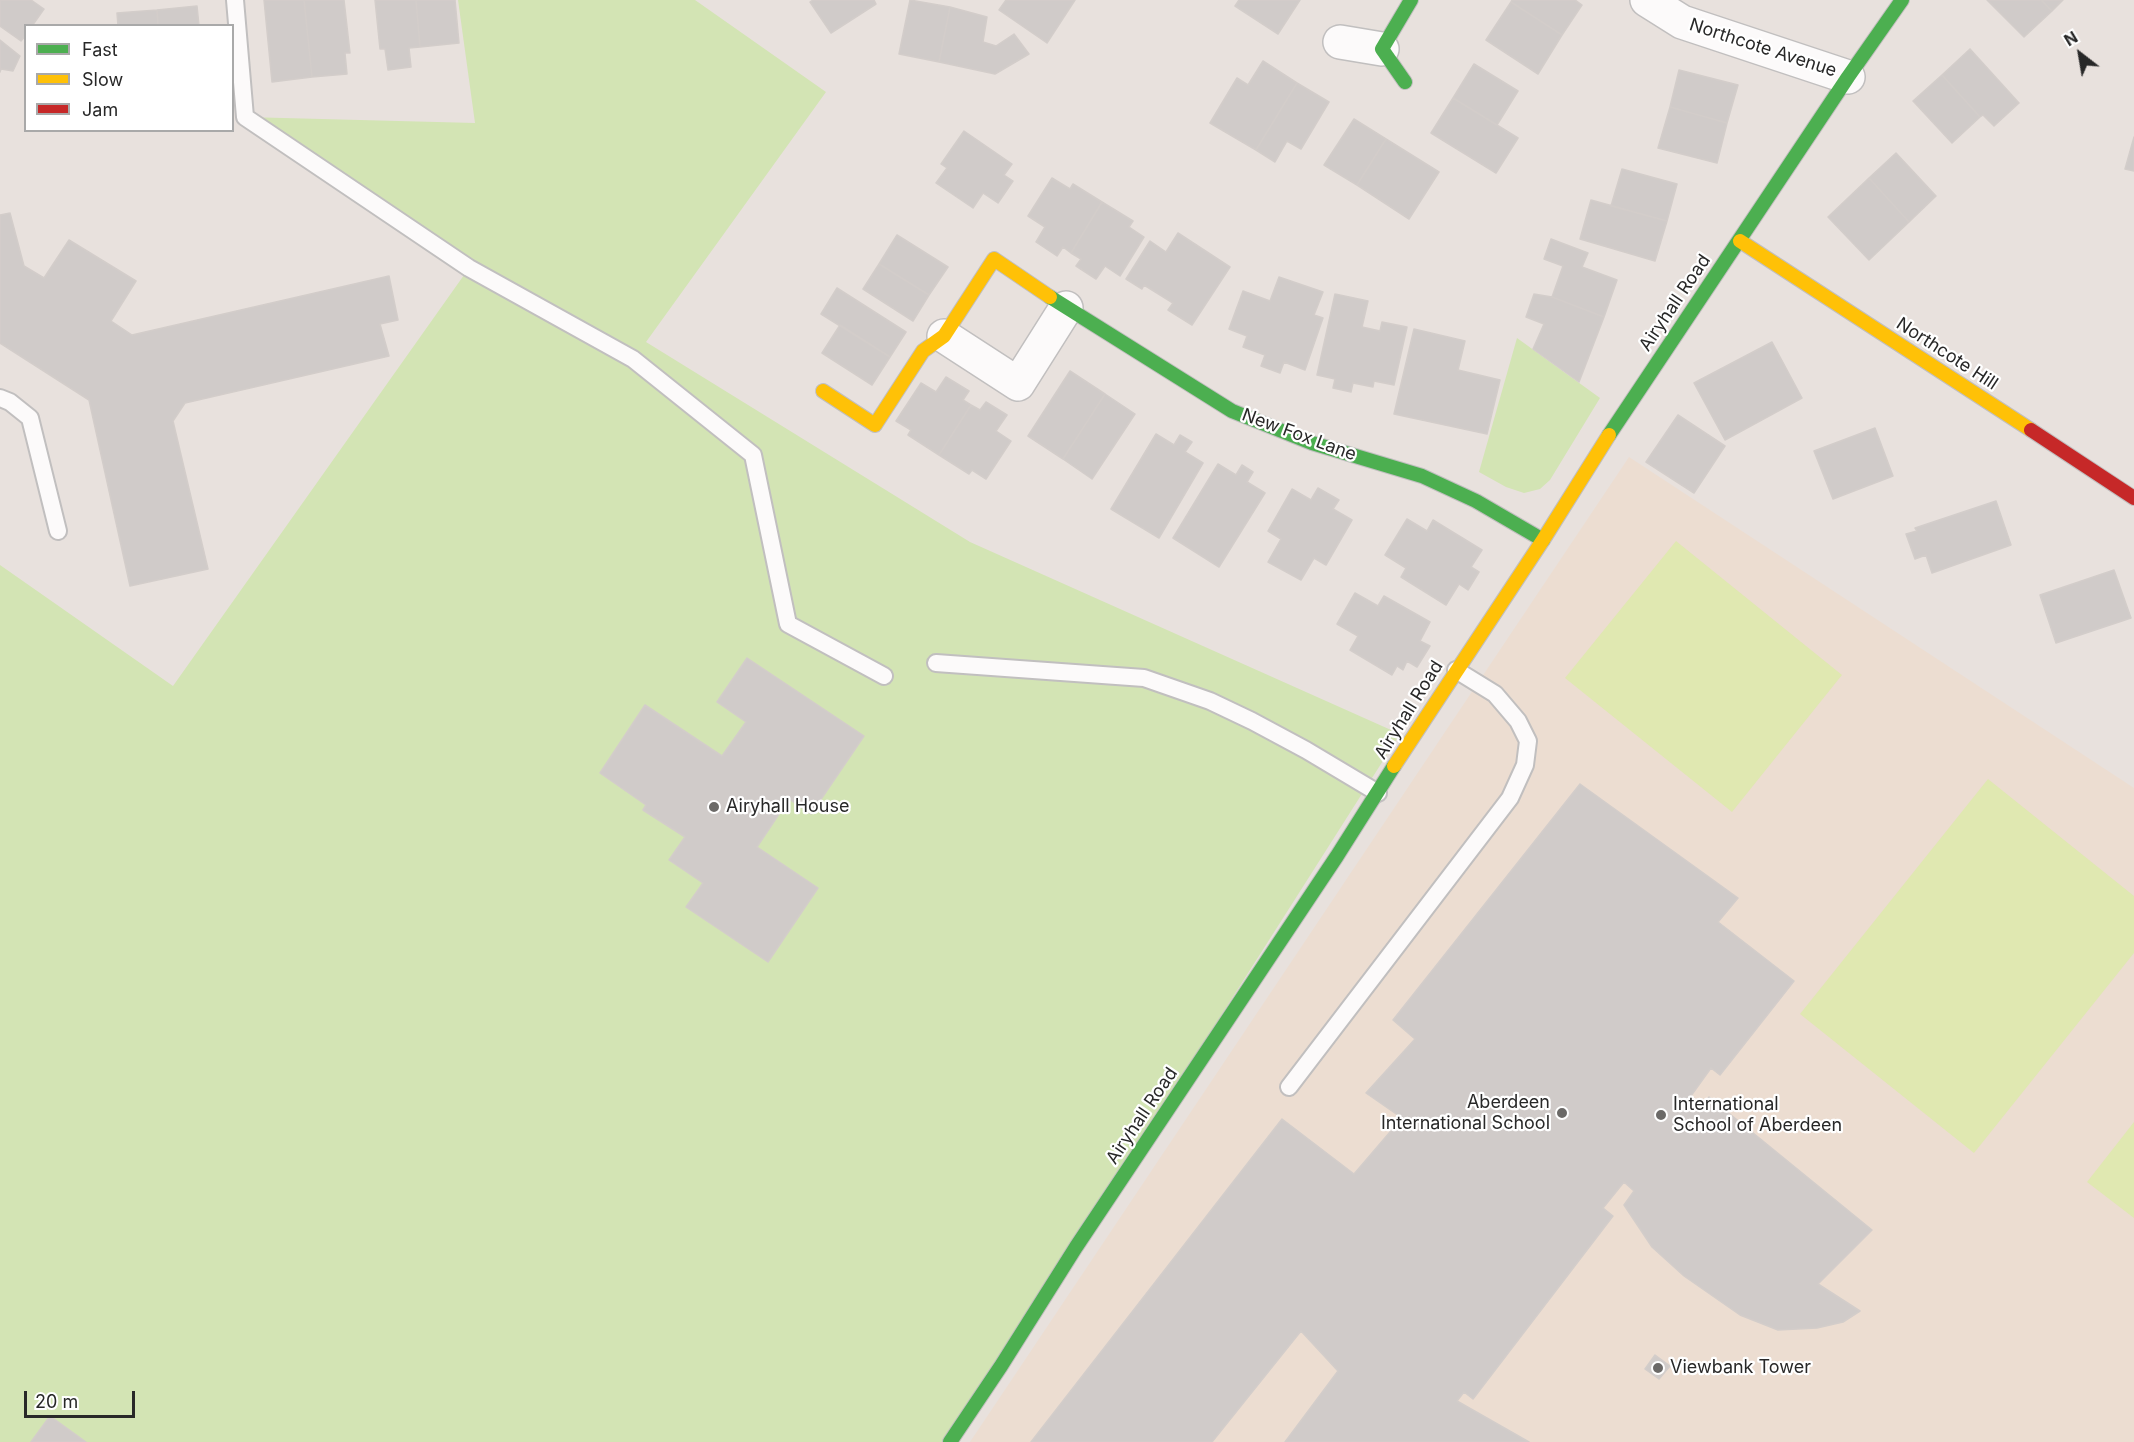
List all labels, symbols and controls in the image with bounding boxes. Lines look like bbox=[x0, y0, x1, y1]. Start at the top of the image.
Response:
street label: Northcote Avenue bbox=[1687, 14, 1839, 82]
legend bbox=[24, 24, 234, 132]
north arrow bbox=[2050, 24, 2110, 84]
text: N bbox=[2060, 27, 2081, 50]
text: Fast bbox=[82, 39, 118, 60]
text: Slow bbox=[82, 69, 123, 90]
text: Jam bbox=[82, 99, 118, 120]
street label: Airyhall Road bbox=[1635, 250, 1715, 356]
street label: Northcote Hill bbox=[1892, 313, 2002, 395]
street label: New Fox Lane bbox=[1239, 404, 1359, 466]
street label: Airyhall Road bbox=[1370, 657, 1448, 763]
place label: Airyhall House bbox=[726, 796, 849, 818]
marker: Airyhall House bbox=[707, 800, 721, 814]
street label: Airyhall Road bbox=[1102, 1063, 1182, 1169]
place label: Aberdeen International School bbox=[1381, 1092, 1550, 1134]
place label: International School of Aberdeen bbox=[1673, 1094, 1842, 1136]
marker: Aberdeen International School bbox=[1555, 1106, 1569, 1120]
marker: International School of Aberdeen bbox=[1654, 1108, 1668, 1122]
place label: Viewbank Tower bbox=[1670, 1357, 1811, 1379]
marker: Viewbank Tower bbox=[1651, 1361, 1665, 1375]
scale bar bbox=[27, 1379, 138, 1417]
text: 20 m bbox=[35, 1391, 78, 1412]

